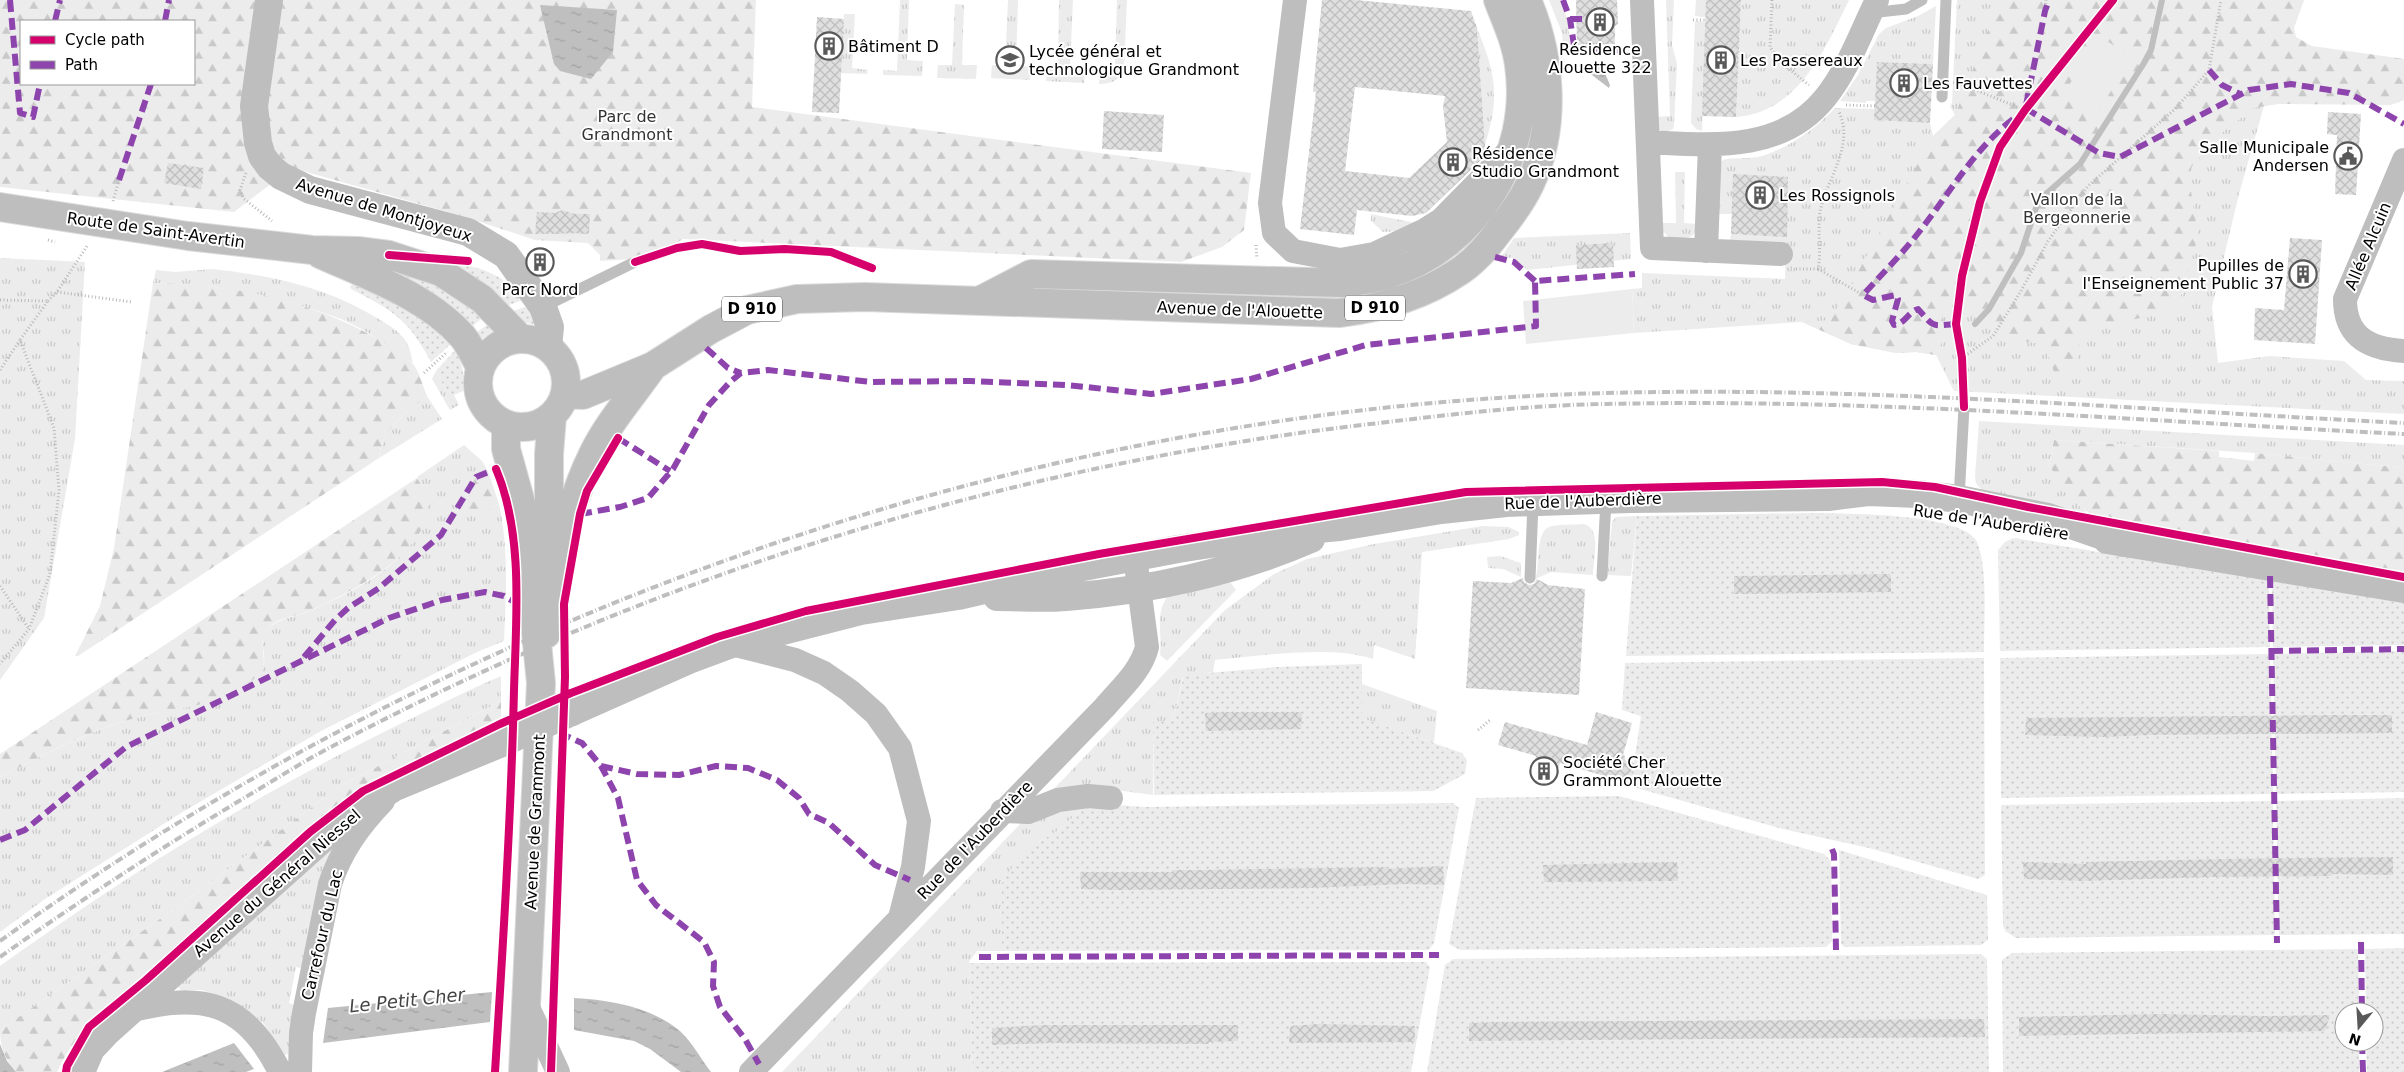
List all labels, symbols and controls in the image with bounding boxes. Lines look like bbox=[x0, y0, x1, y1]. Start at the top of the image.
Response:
building icon: Résidence Alouette 322 bbox=[1585, 7, 1615, 37]
legend bbox=[20, 20, 195, 85]
text: Cycle path bbox=[65, 31, 145, 49]
building icon: Bâtiment D bbox=[814, 31, 844, 61]
place label: Bâtiment D bbox=[848, 37, 939, 56]
place label: Résidence Alouette 322 bbox=[1548, 40, 1652, 77]
place label: Lycée général et technologique Grandmont bbox=[1029, 42, 1239, 79]
school or university icon: Lycée général et technologique Grandmont bbox=[995, 45, 1025, 75]
building icon: Les Passereaux bbox=[1706, 45, 1736, 75]
place label: Les Passereaux bbox=[1740, 51, 1863, 70]
text: Path bbox=[65, 56, 98, 74]
building icon: Les Fauvettes bbox=[1889, 68, 1919, 98]
place label: Les Fauvettes bbox=[1923, 74, 2033, 93]
park label: Parc de Grandmont bbox=[582, 107, 672, 144]
place label: Salle Municipale Andersen bbox=[2199, 138, 2329, 175]
public building icon: Salle Municipale Andersen bbox=[2333, 141, 2363, 171]
place label: Résidence Studio Grandmont bbox=[1472, 144, 1619, 181]
building icon: Résidence Studio Grandmont bbox=[1438, 147, 1468, 177]
street label: Avenue de Montjoyeux bbox=[294, 174, 474, 246]
building icon: Les Rossignols bbox=[1745, 180, 1775, 210]
place label: Les Rossignols bbox=[1779, 186, 1895, 205]
park label: Vallon de la Bergeonnerie bbox=[2023, 190, 2131, 227]
street label: Allée Alcuin bbox=[2341, 199, 2395, 293]
street label: Route de Saint-Avertin bbox=[66, 208, 246, 252]
building icon: Parc Nord bbox=[525, 247, 555, 277]
place label: Pupilles de l'Enseignement Public 37 bbox=[2082, 256, 2284, 293]
building icon: Pupilles de l'Enseignement Public 37 bbox=[2288, 259, 2318, 289]
place label: Parc Nord bbox=[501, 280, 579, 299]
road number: D 910 bbox=[722, 296, 782, 322]
road number: D 910 bbox=[1345, 296, 1405, 320]
street label: Avenue de l'Alouette bbox=[1157, 298, 1323, 322]
street label: Rue de l'Auberdière bbox=[1504, 489, 1662, 513]
street label: Rue de l'Auberdière bbox=[1912, 500, 2070, 544]
street label: Avenue de Grammont bbox=[521, 734, 549, 910]
place label: Société Cher Grammont Alouette bbox=[1563, 753, 1722, 790]
building icon: Société Cher Grammont Alouette bbox=[1529, 756, 1559, 786]
street label: Rue de l'Auberdière bbox=[914, 777, 1036, 903]
street label: Avenue du Général Niessel bbox=[190, 805, 364, 961]
street label: Carrefour du Lac bbox=[298, 868, 346, 1002]
water label: Le Petit Cher bbox=[348, 983, 467, 1017]
north arrow bbox=[2334, 1002, 2384, 1052]
text: N bbox=[2347, 1030, 2363, 1049]

